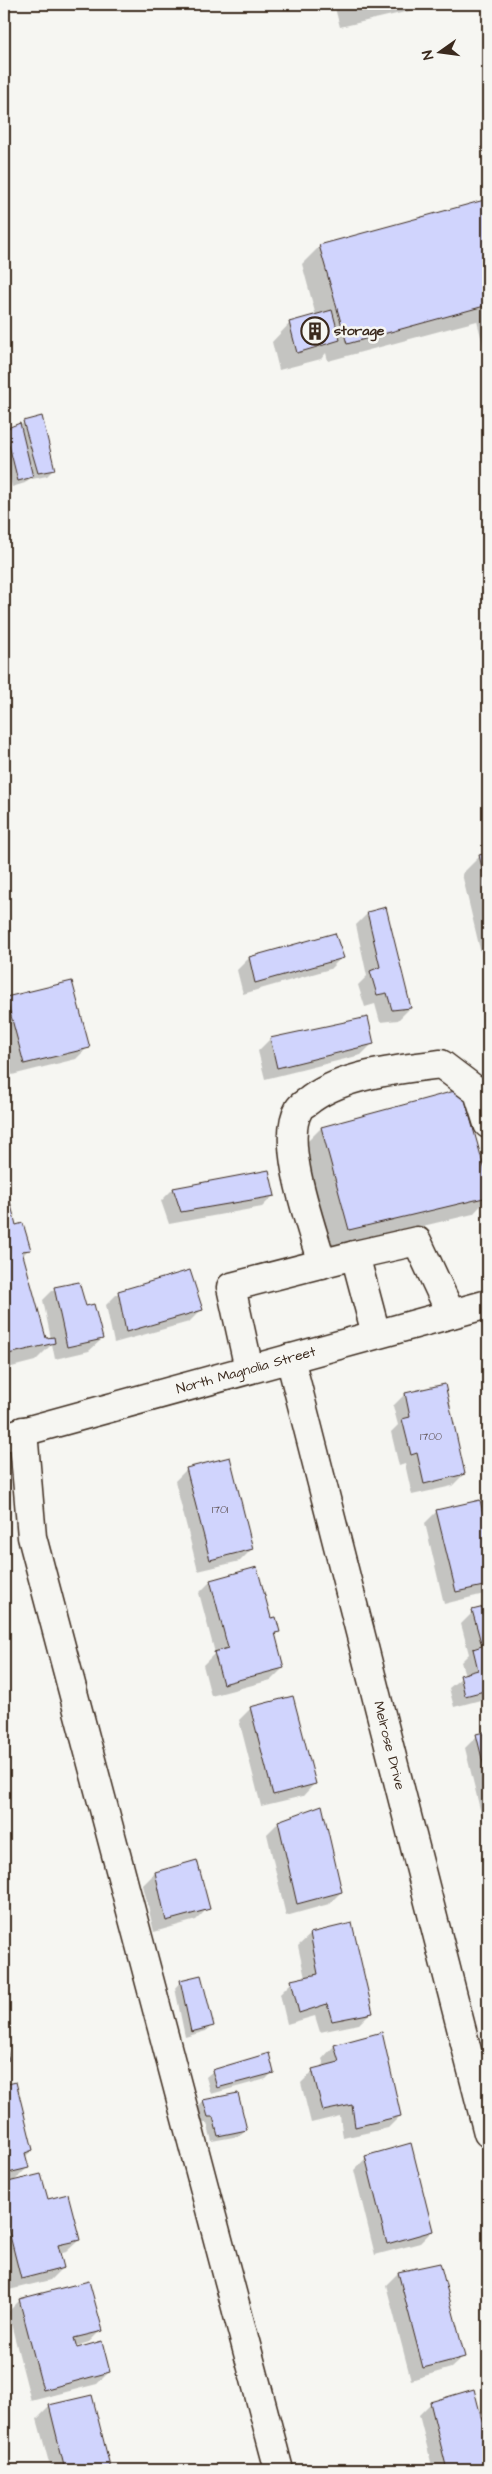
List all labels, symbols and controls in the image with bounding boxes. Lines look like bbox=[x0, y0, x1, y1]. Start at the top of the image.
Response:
north arrow bbox=[414, 28, 464, 78]
text: N bbox=[418, 48, 439, 62]
building icon: storage bbox=[300, 316, 330, 346]
place label: storage bbox=[334, 321, 385, 342]
street label: North Magnolia Street bbox=[174, 1342, 318, 1399]
house number: 1700 bbox=[420, 1429, 442, 1444]
house number: 1701 bbox=[212, 1502, 229, 1517]
street label: Melrose Drive bbox=[368, 1699, 410, 1793]

